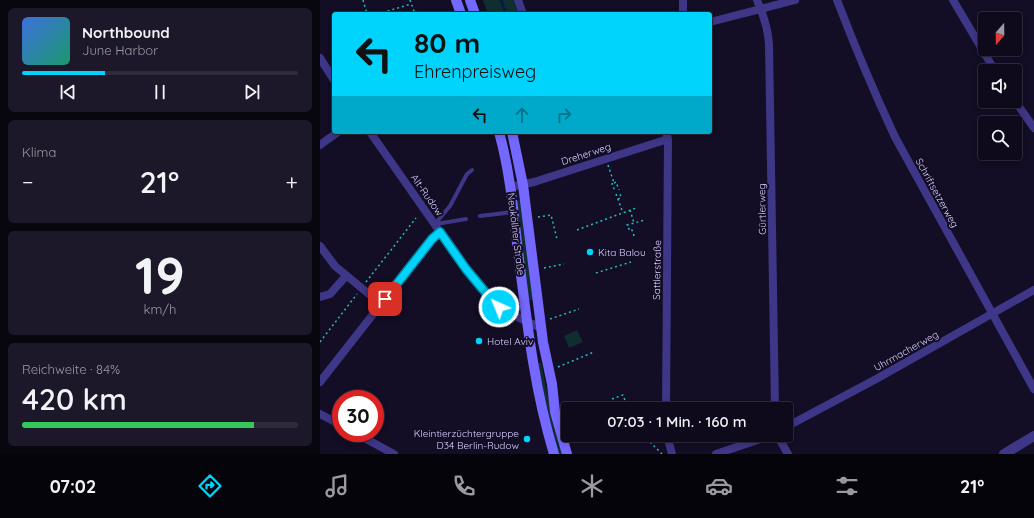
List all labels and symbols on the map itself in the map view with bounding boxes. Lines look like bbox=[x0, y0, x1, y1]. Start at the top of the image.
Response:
north arrow bbox=[978, 12, 1022, 56]
street label: Dreherweg bbox=[559, 140, 613, 168]
street label: Schriftsetzerweg bbox=[913, 156, 961, 230]
street label: Alt-Rudow bbox=[408, 172, 446, 219]
street label: Gürtlerweg bbox=[755, 183, 769, 235]
street label: Neuköllner Straße bbox=[504, 192, 528, 276]
street label: Sattlerstraße bbox=[650, 240, 664, 300]
place label: Kita Balou bbox=[598, 246, 646, 259]
marker: Kita Balou bbox=[585, 247, 595, 257]
pin bbox=[368, 282, 402, 316]
position arrow bbox=[478, 286, 520, 328]
street label: Uhrmacherweg bbox=[871, 328, 941, 374]
place label: Hotel Aviv bbox=[487, 335, 533, 348]
marker: Hotel Aviv bbox=[474, 336, 484, 346]
speed limit sign: 30 bbox=[332, 390, 384, 442]
place label: Kleintierzüchtergruppe D34 Berlin-Rudow bbox=[414, 427, 519, 452]
marker: Kleintierzüchtergruppe D34 Berlin-Rudow bbox=[522, 434, 532, 444]

